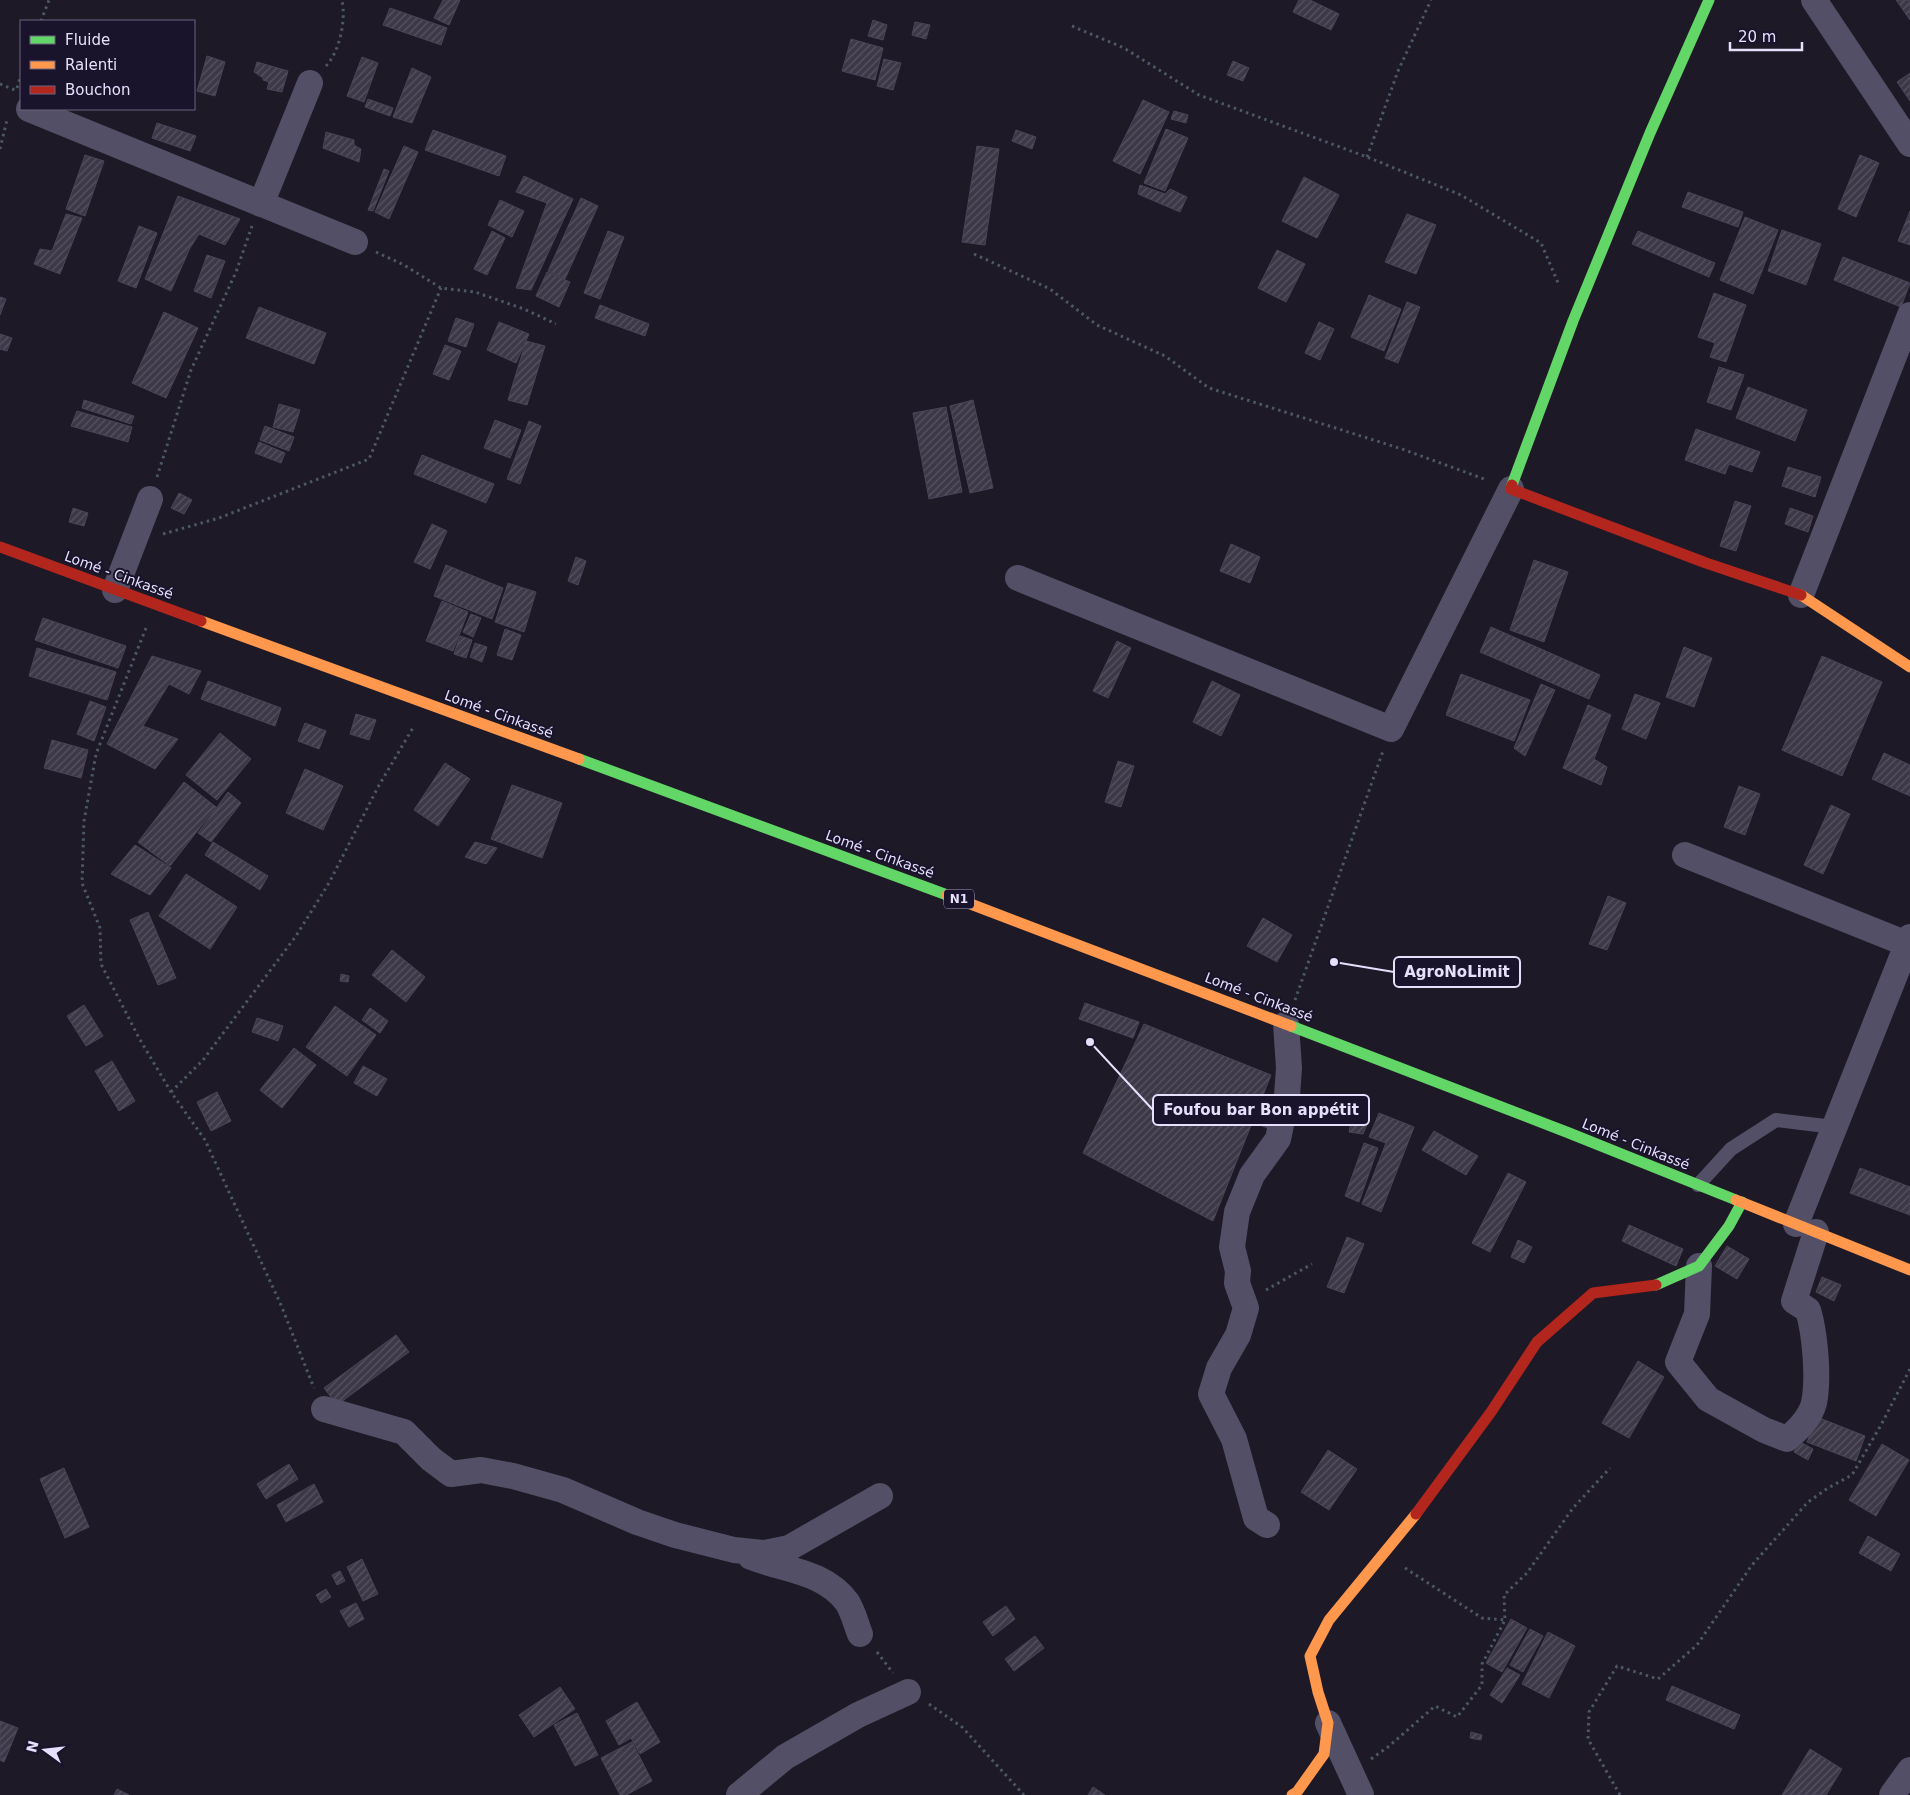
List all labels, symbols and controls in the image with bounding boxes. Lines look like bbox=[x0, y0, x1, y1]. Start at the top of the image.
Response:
legend bbox=[20, 20, 195, 110]
scale bar bbox=[1730, 20, 1802, 52]
text: 20 m bbox=[1738, 28, 1776, 46]
text: Fluide bbox=[65, 31, 110, 49]
text: Ralenti bbox=[65, 56, 117, 74]
text: Bouchon bbox=[65, 81, 130, 99]
street label: Lomé - Cinkassé bbox=[62, 548, 176, 602]
street label: Lomé - Cinkassé bbox=[442, 687, 556, 741]
street label: Lomé - Cinkassé bbox=[823, 827, 937, 881]
road number: N1 bbox=[944, 890, 974, 909]
callout: AgroNoLimit bbox=[1394, 957, 1520, 987]
text: AgroNoLimit bbox=[1404, 963, 1510, 981]
street label: Lomé - Cinkassé bbox=[1203, 969, 1315, 1025]
callout: Foufou bar Bon appétit bbox=[1153, 1095, 1369, 1125]
text: Foufou bar Bon appétit bbox=[1163, 1101, 1359, 1119]
street label: Lomé - Cinkassé bbox=[1580, 1115, 1692, 1173]
north arrow bbox=[20, 1725, 70, 1775]
text: N bbox=[23, 1739, 42, 1754]

